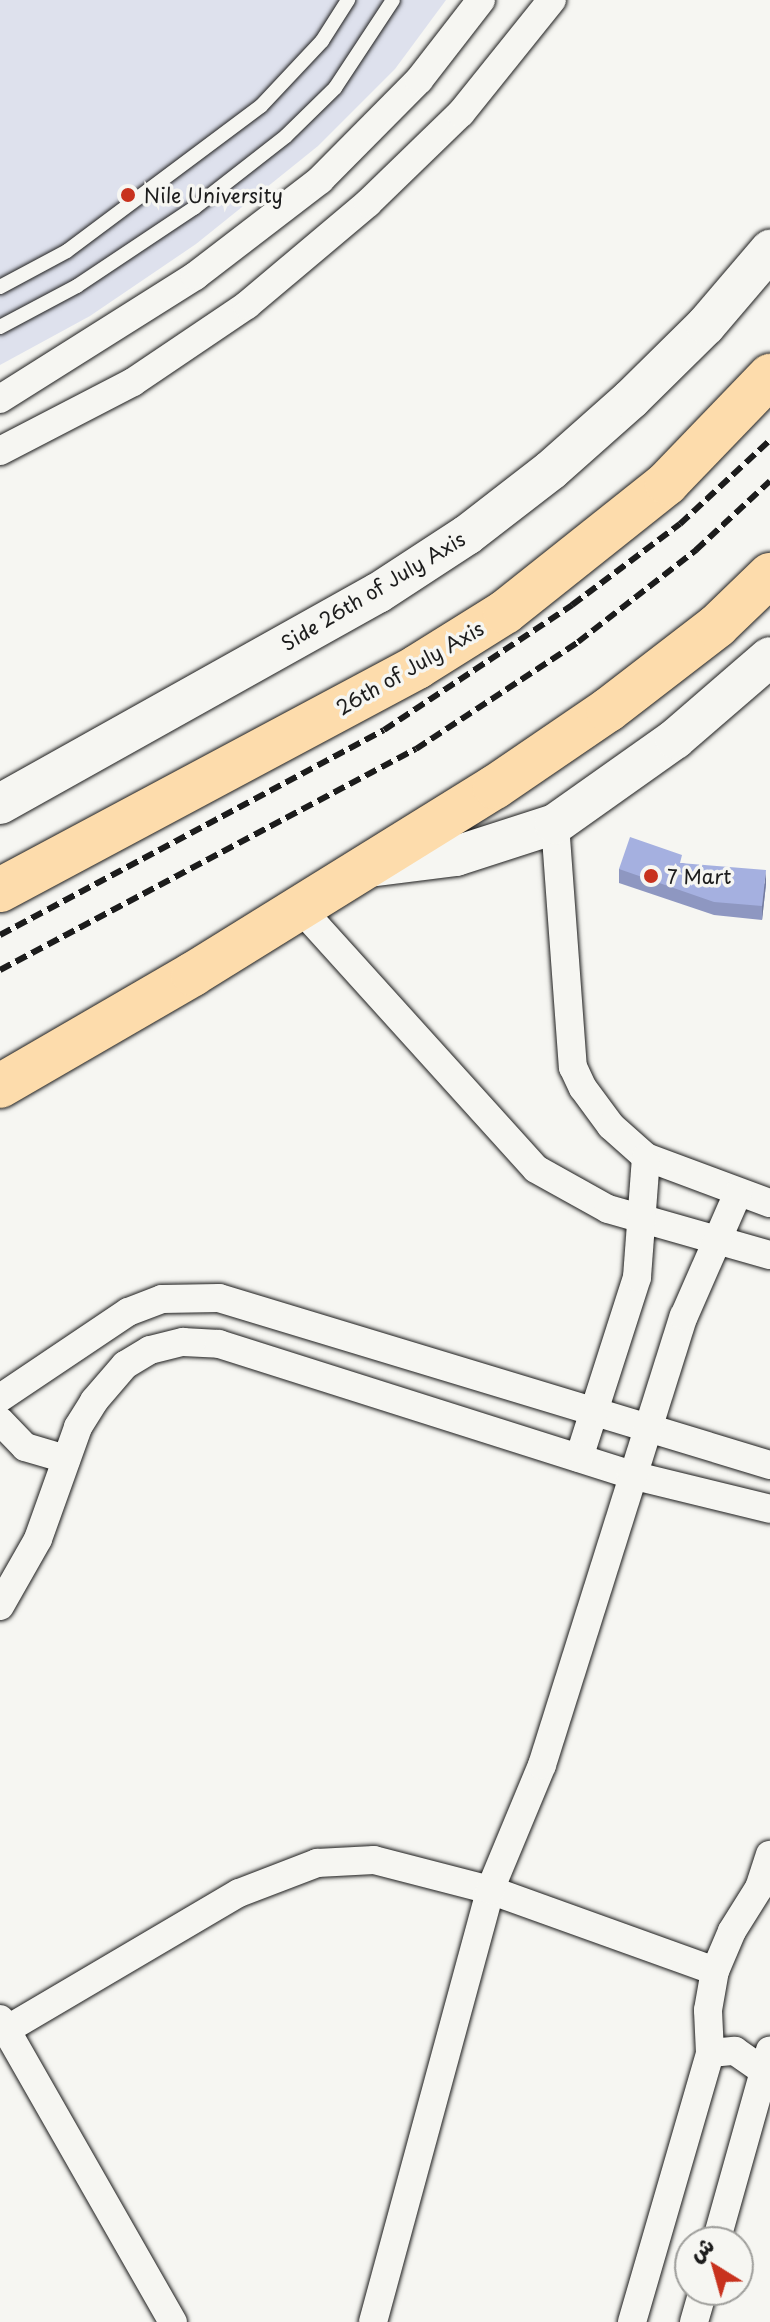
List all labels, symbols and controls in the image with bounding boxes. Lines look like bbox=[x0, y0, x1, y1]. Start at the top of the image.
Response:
place label: Nile University bbox=[144, 183, 285, 207]
marker: Nile University bbox=[119, 186, 137, 204]
street label: Side 26th of July Axis bbox=[276, 526, 470, 656]
street label: 26th of July Axis bbox=[332, 616, 488, 720]
place label: 7 Mart bbox=[667, 864, 733, 888]
marker: 7 Mart bbox=[642, 867, 660, 885]
north arrow bbox=[674, 2226, 754, 2306]
text: ش bbox=[681, 2228, 720, 2268]

